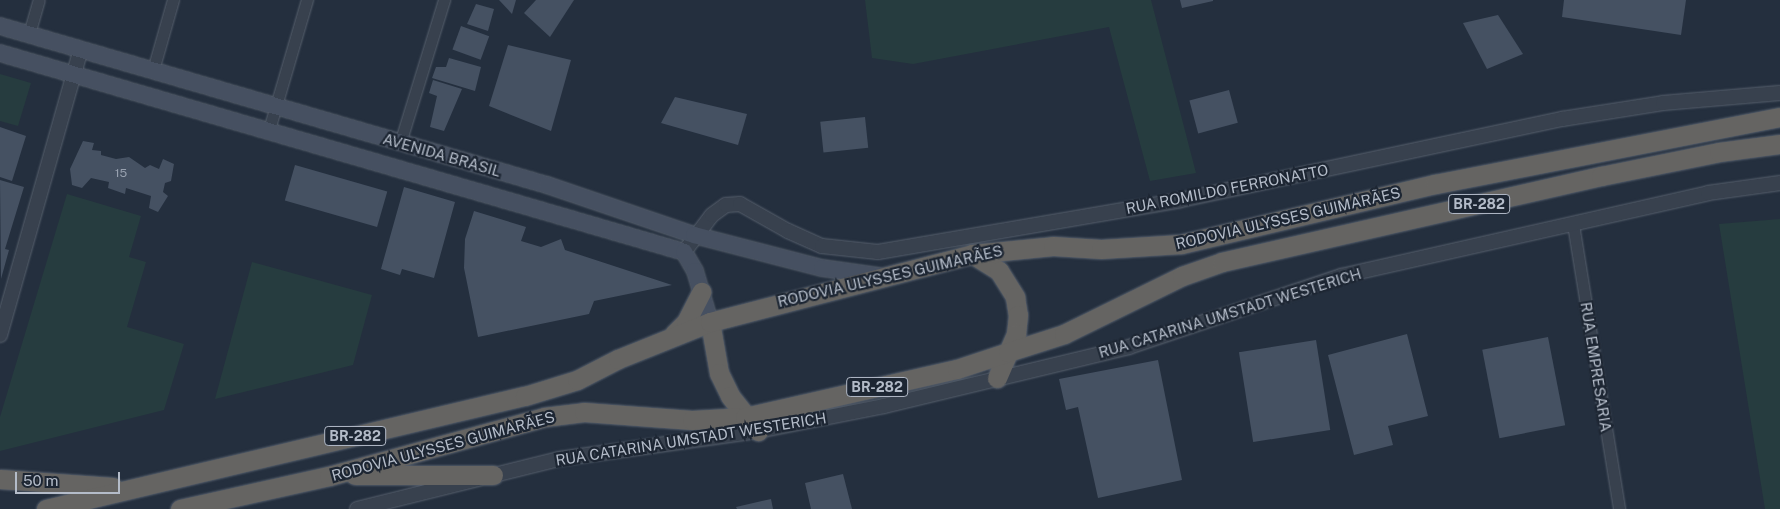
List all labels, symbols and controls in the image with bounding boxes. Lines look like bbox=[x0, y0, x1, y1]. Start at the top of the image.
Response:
street label: AVENIDA BRASIL bbox=[381, 130, 503, 180]
street label: RUA ROMILDO FERRONATTO bbox=[1124, 161, 1330, 217]
house number: 15 bbox=[115, 167, 127, 181]
street label: RODOVIA ULYSSES GUIMARÃES bbox=[1174, 183, 1402, 253]
road number: BR-282 bbox=[1448, 192, 1510, 215]
street label: RODOVIA ULYSSES GUIMARÃES bbox=[776, 241, 1004, 311]
street label: RUA CATARINA UMSTADT WESTERICH bbox=[1096, 264, 1364, 362]
street label: RUA EMPRESARIA bbox=[1577, 301, 1615, 433]
road number: BR-282 bbox=[846, 376, 908, 398]
street label: RODOVIA ULYSSES GUIMARÃES bbox=[329, 408, 557, 484]
street label: RUA CATARINA UMSTADT WESTERICH bbox=[554, 409, 828, 469]
road number: BR-282 bbox=[324, 424, 386, 448]
scale bar bbox=[18, 462, 122, 494]
text: 50 m bbox=[23, 472, 58, 489]

